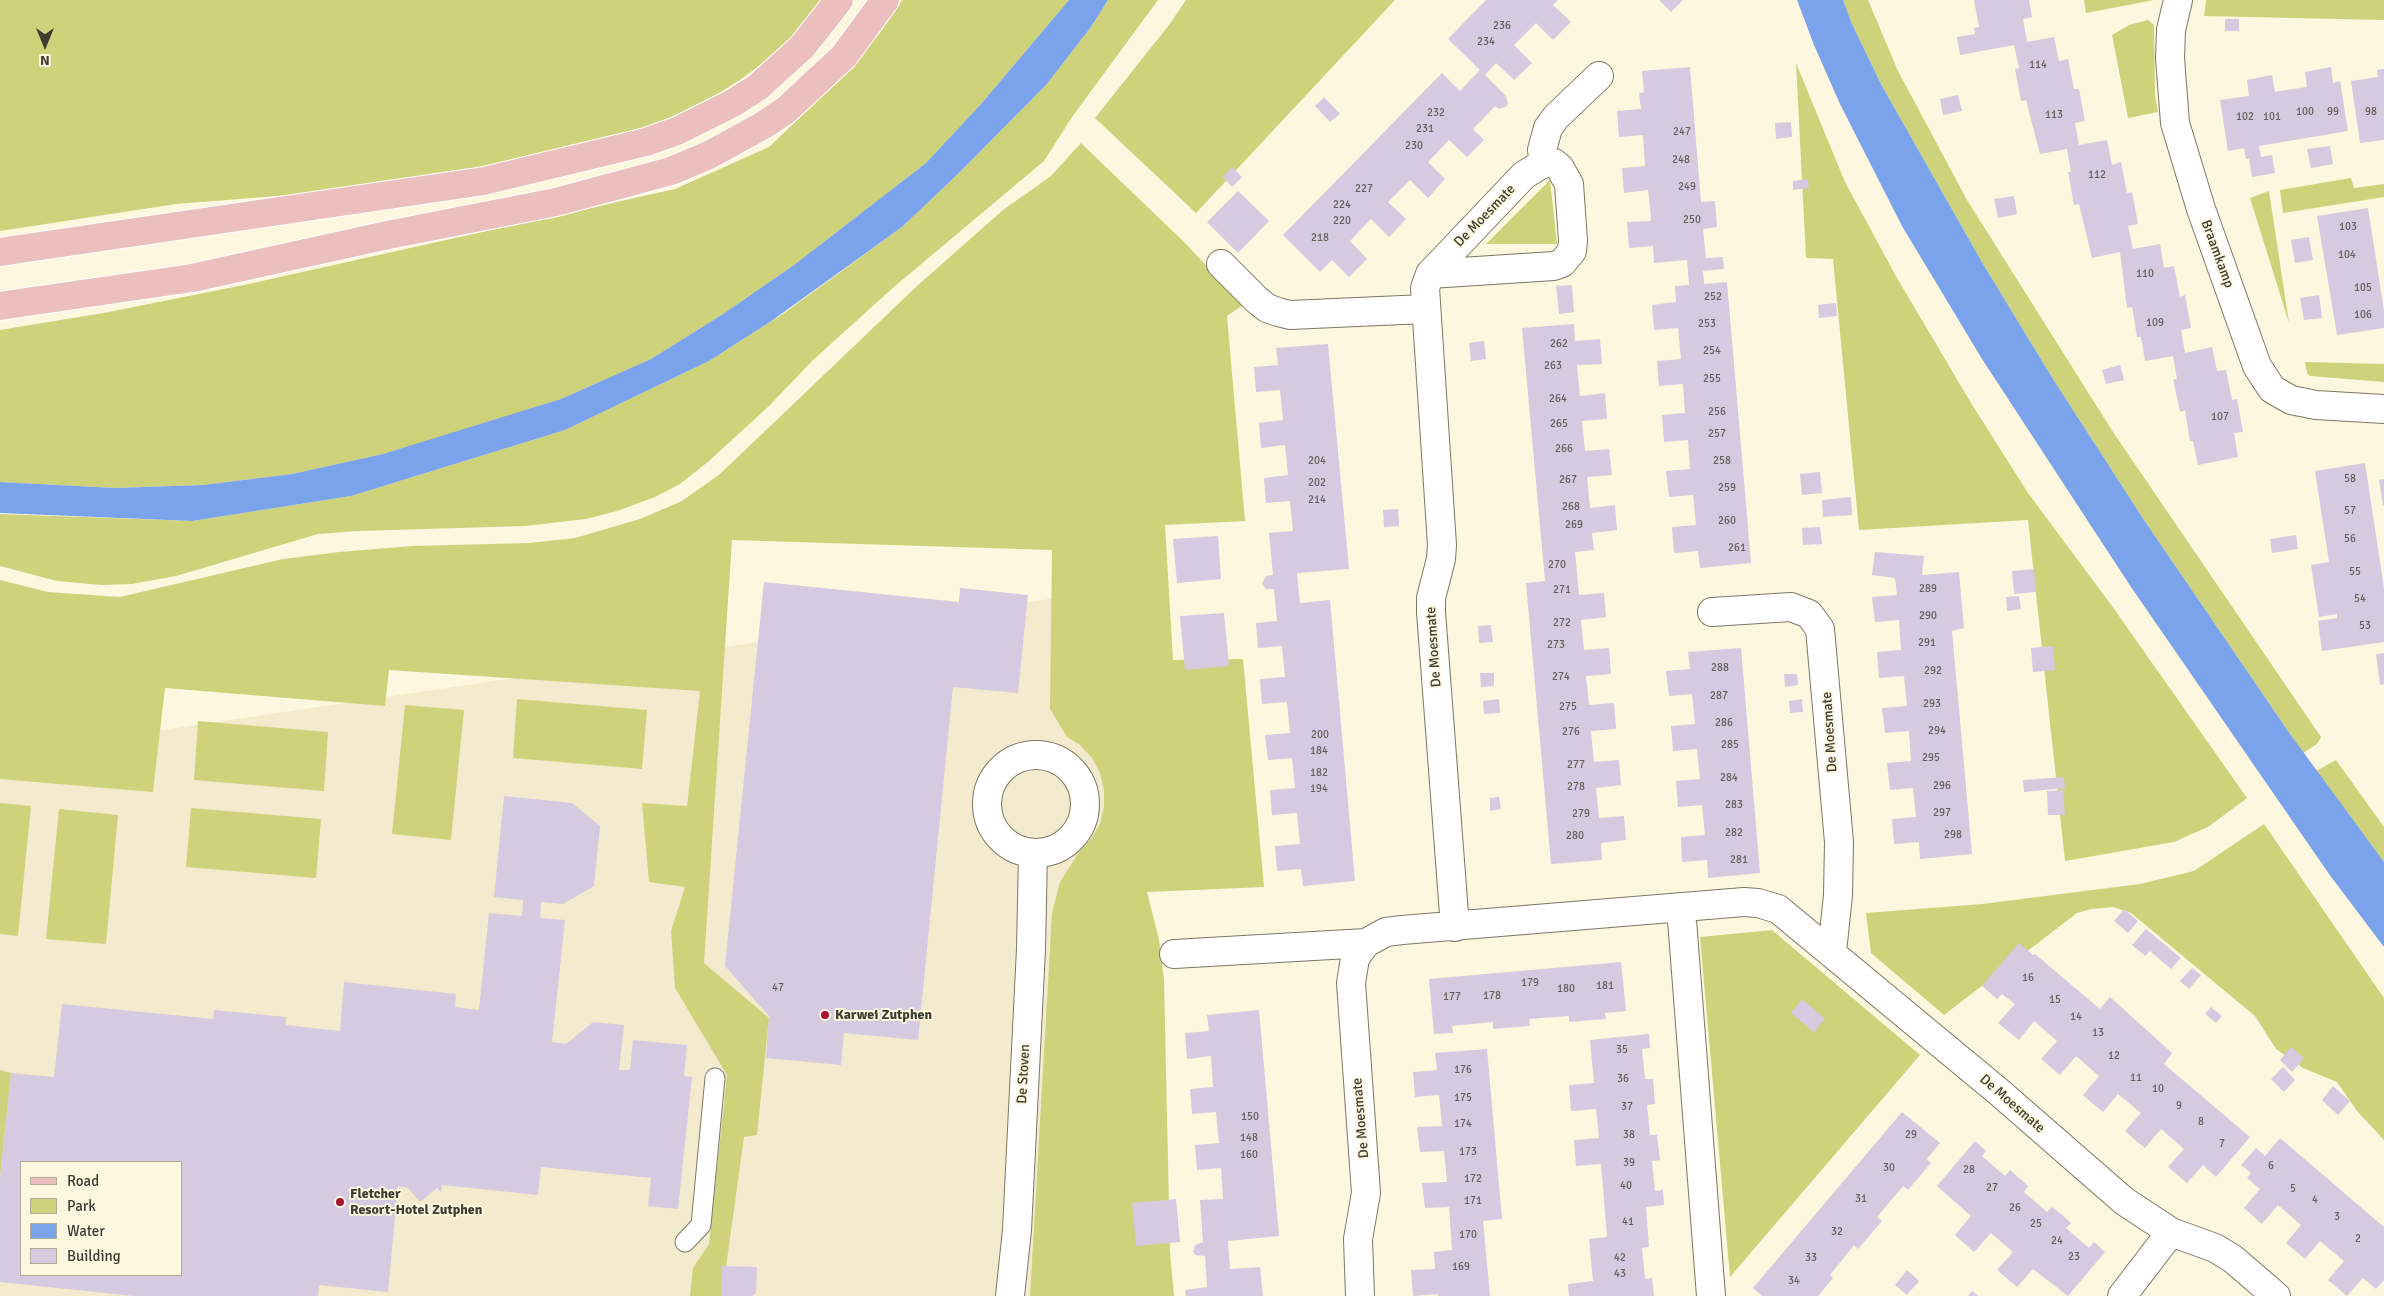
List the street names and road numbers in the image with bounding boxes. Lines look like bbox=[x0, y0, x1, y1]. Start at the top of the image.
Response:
street label: De Moesmate bbox=[1451, 181, 1519, 251]
street label: Braamkamp bbox=[2197, 218, 2237, 290]
street label: De Moesmate bbox=[1423, 606, 1445, 688]
street label: De Moesmate bbox=[1819, 691, 1841, 773]
street label: De Stoven bbox=[1014, 1044, 1034, 1104]
street label: De Moesmate bbox=[1976, 1071, 2048, 1137]
street label: De Moesmate bbox=[1349, 1077, 1373, 1159]

